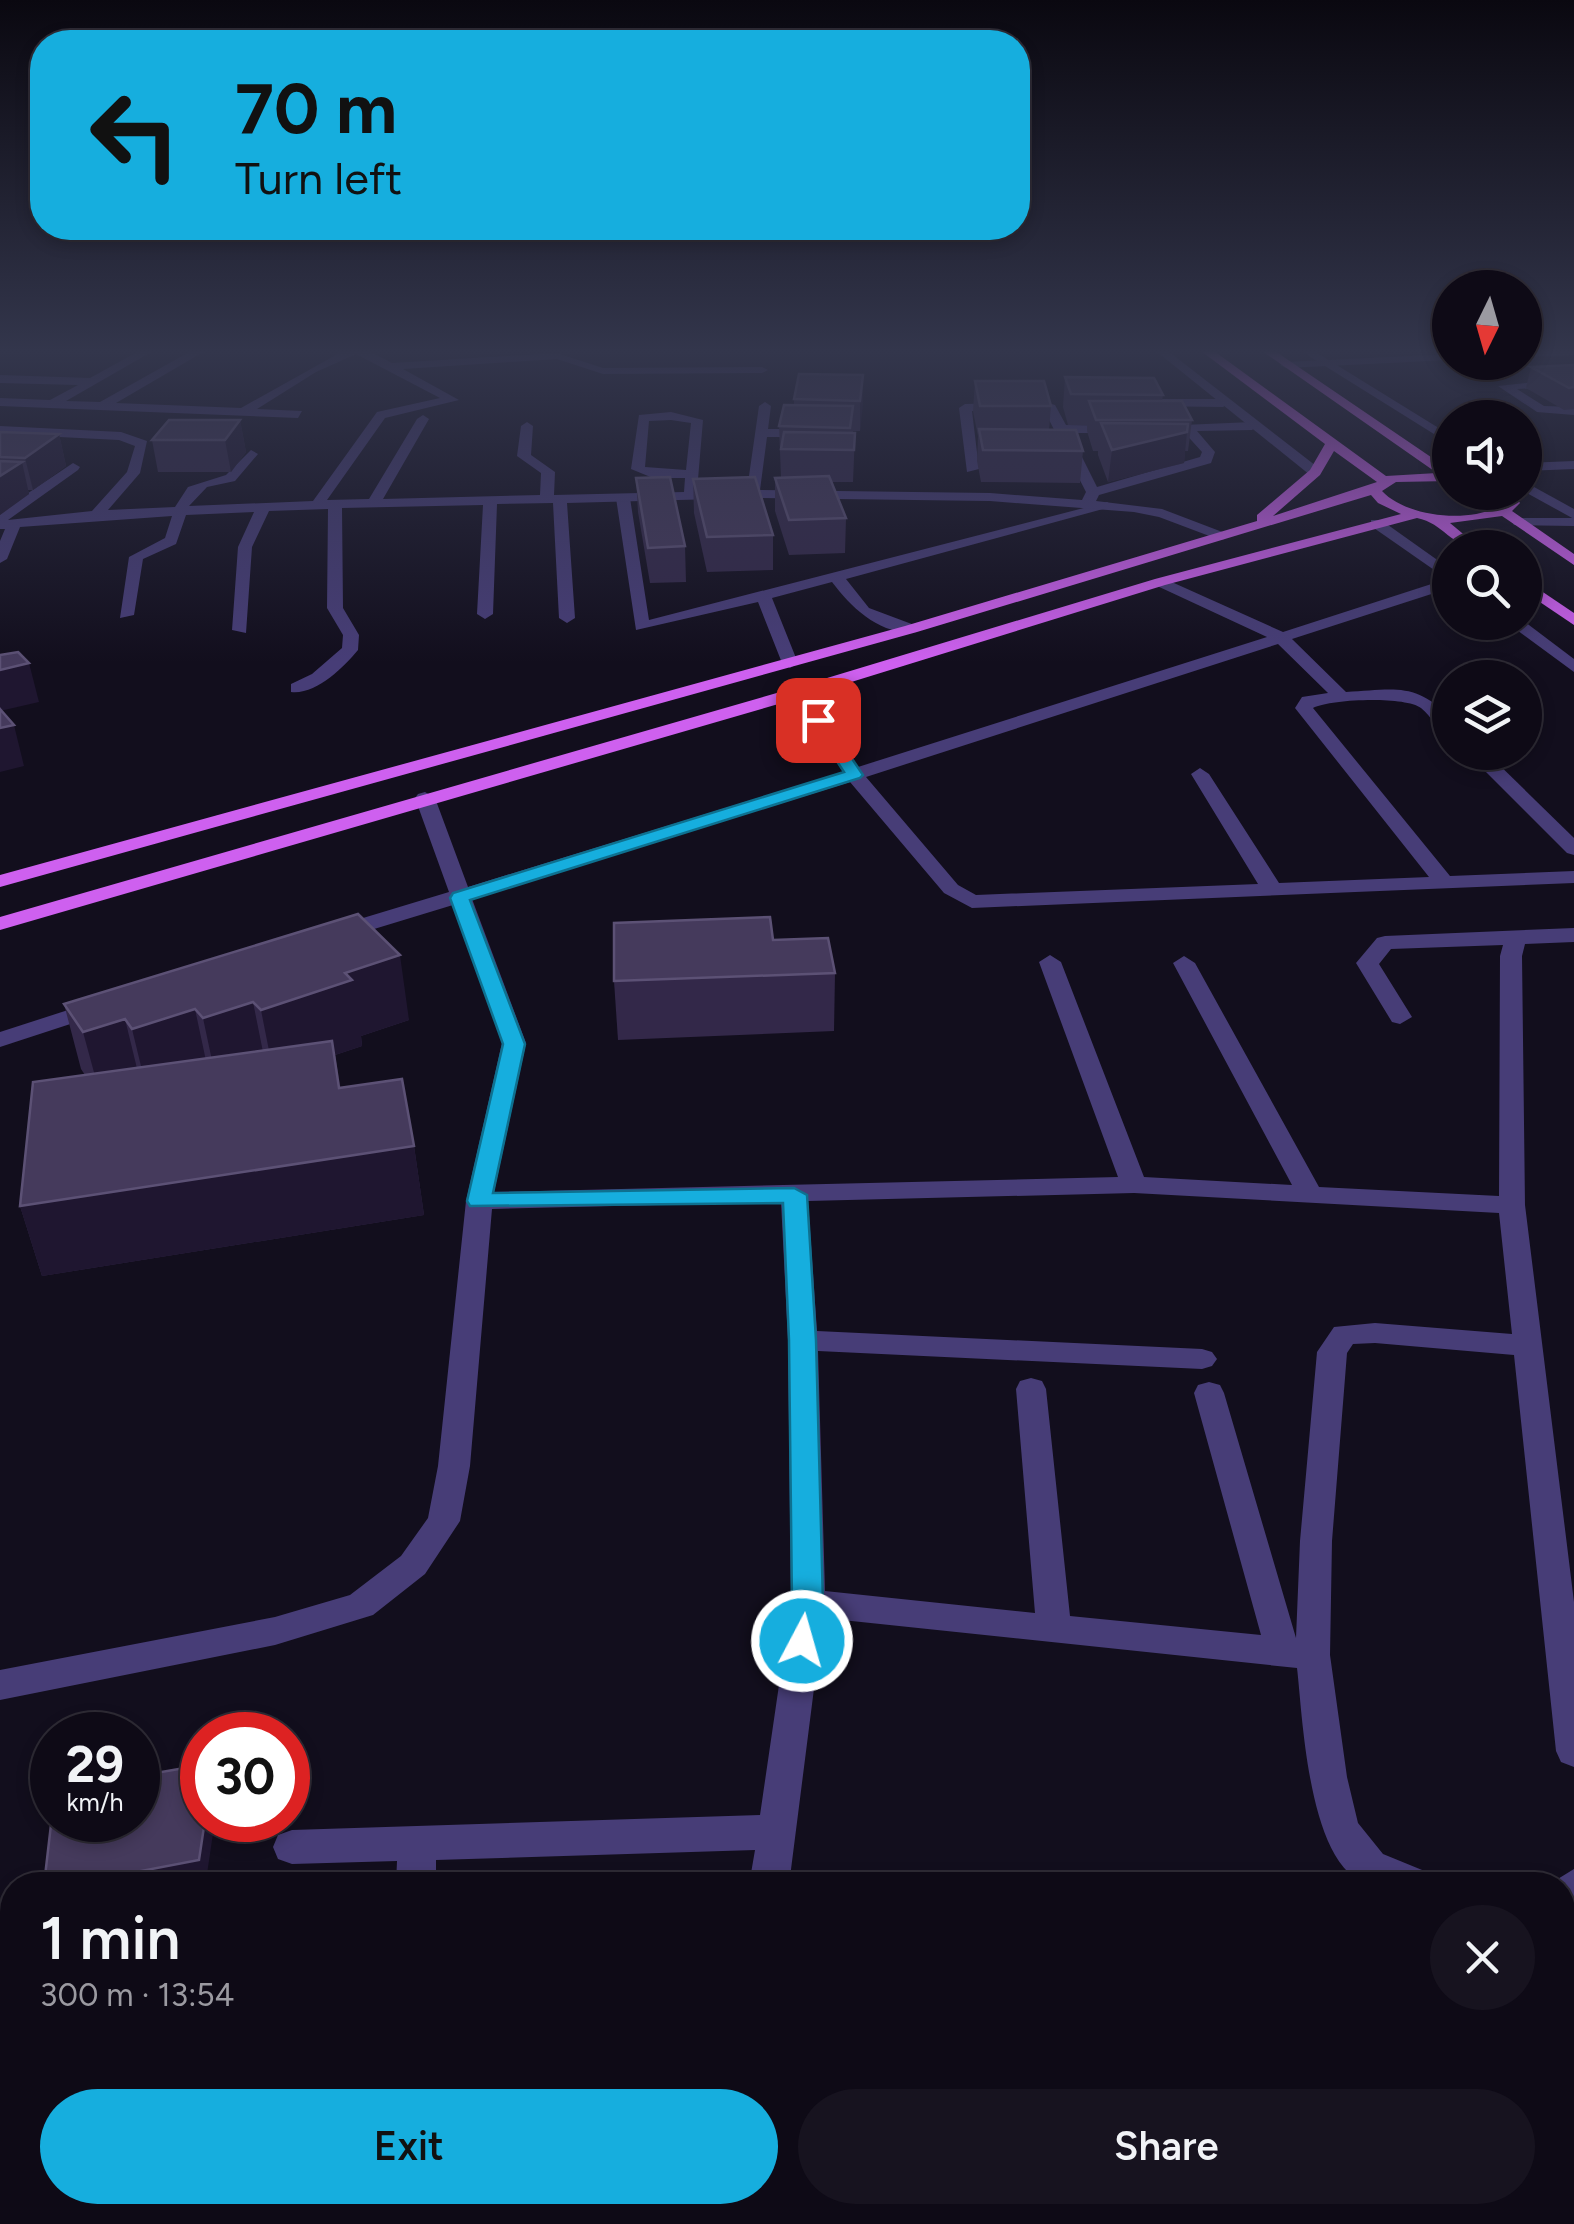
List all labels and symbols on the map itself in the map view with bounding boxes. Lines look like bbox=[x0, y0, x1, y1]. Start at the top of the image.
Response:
north arrow bbox=[1432, 270, 1542, 380]
pin bbox=[776, 678, 861, 763]
position arrow bbox=[750, 1589, 854, 1693]
speed limit sign: 30 bbox=[180, 1712, 310, 1842]

